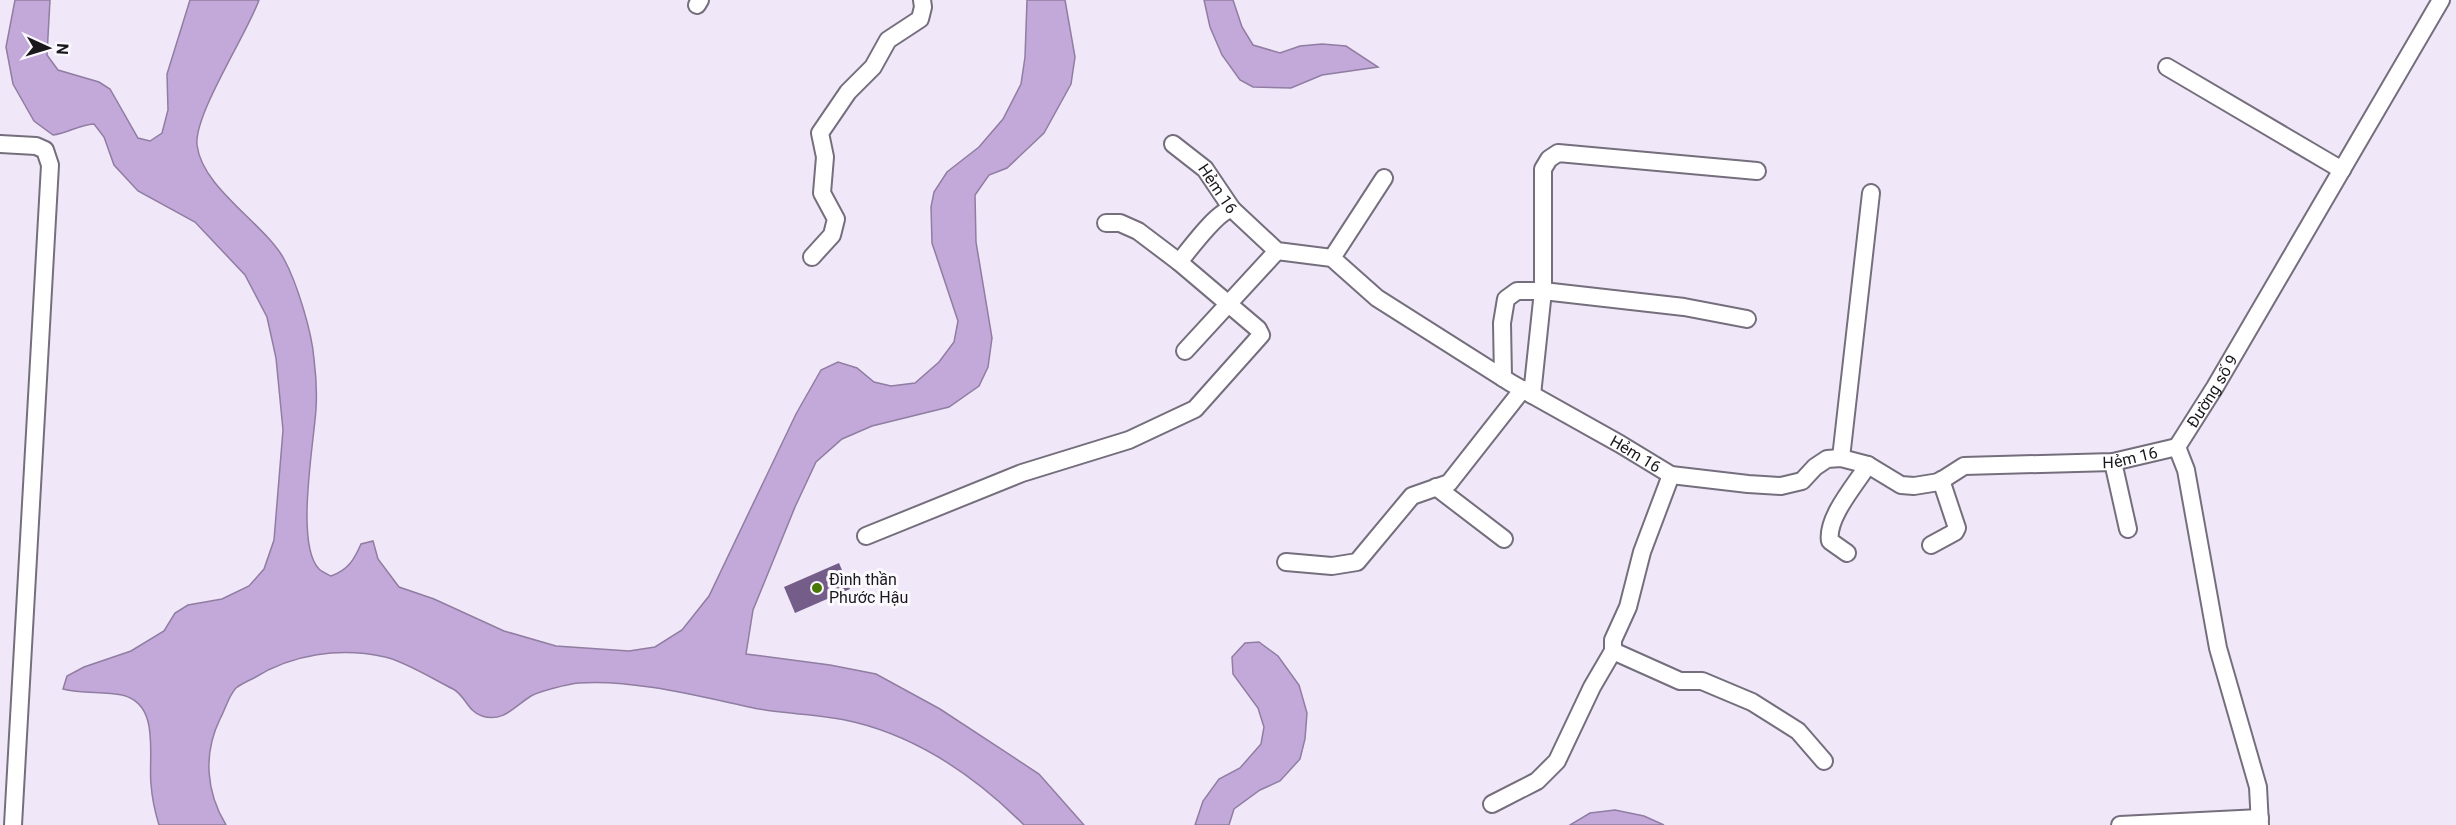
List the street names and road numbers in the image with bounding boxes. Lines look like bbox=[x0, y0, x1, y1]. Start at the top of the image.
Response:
street label: Hẻm 16 bbox=[1195, 160, 1242, 217]
street label: Đường số 9 bbox=[2182, 351, 2241, 431]
street label: Hẻm 16 bbox=[1607, 431, 1664, 476]
street label: Hẻm 16 bbox=[2102, 442, 2159, 472]

